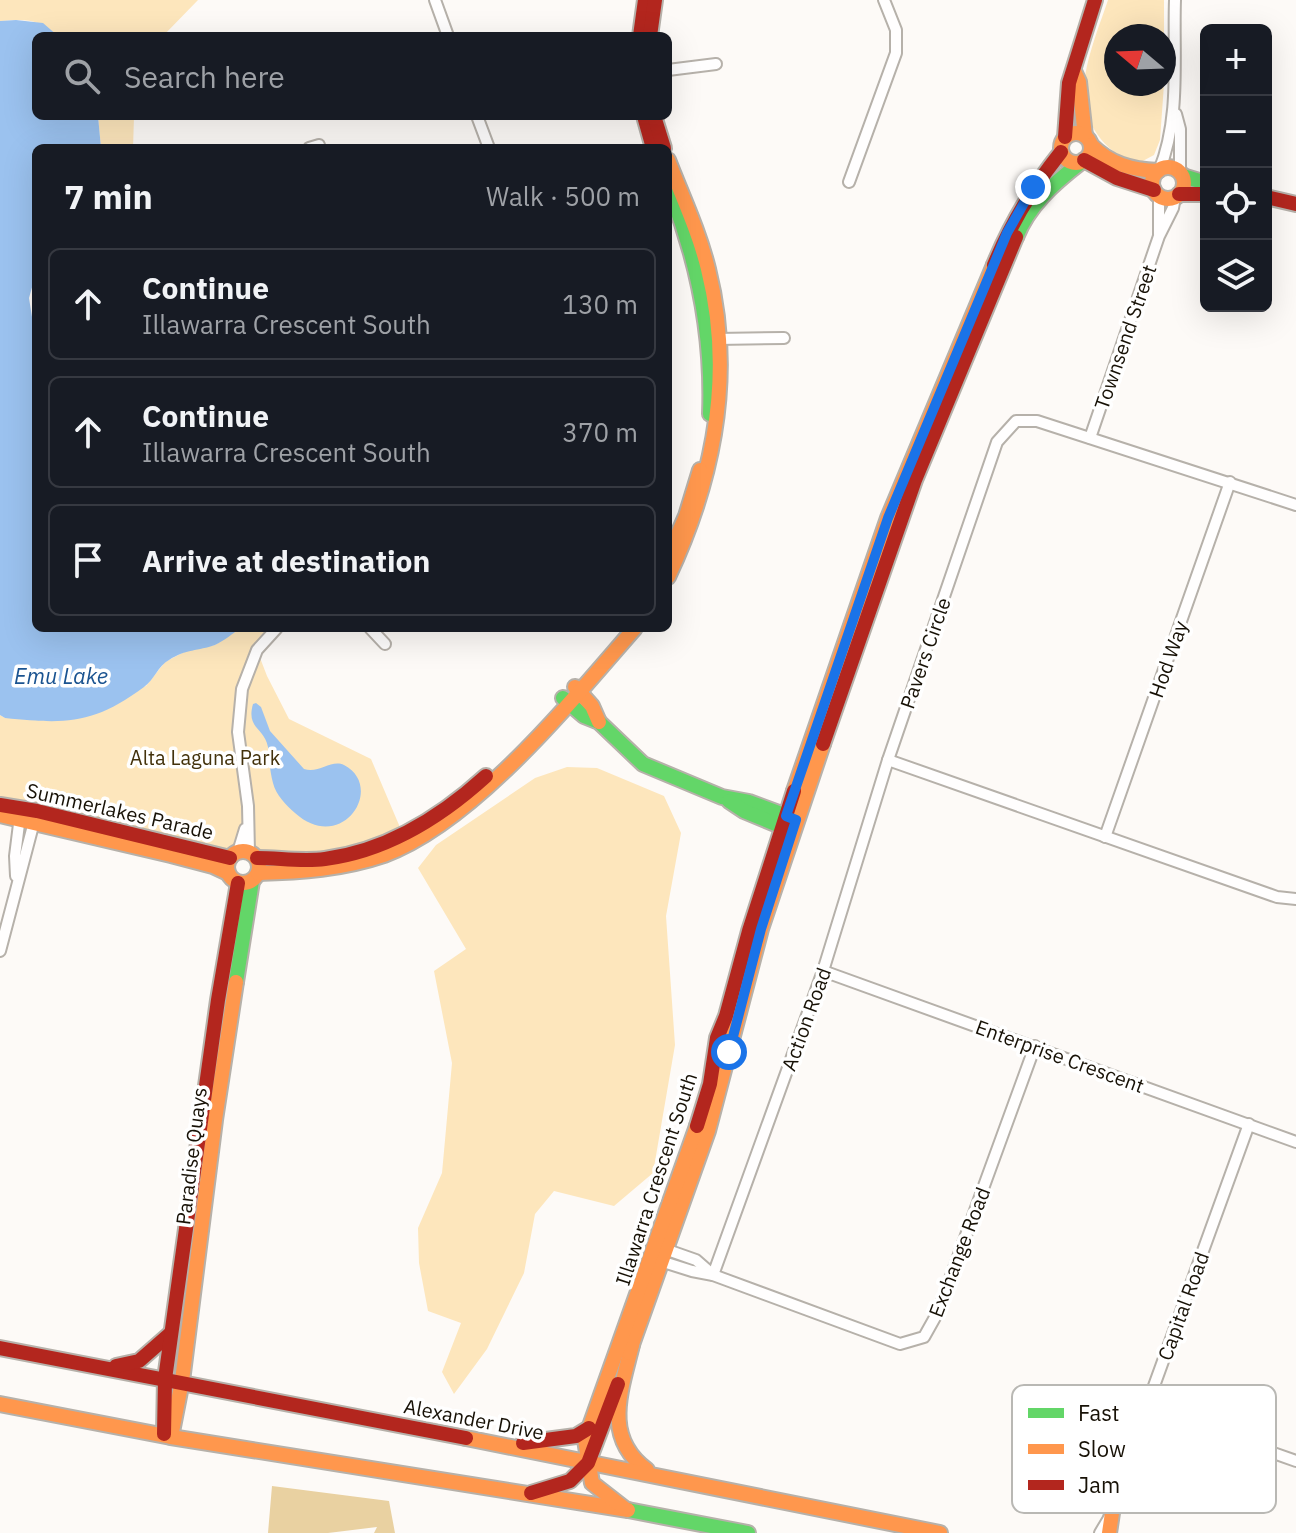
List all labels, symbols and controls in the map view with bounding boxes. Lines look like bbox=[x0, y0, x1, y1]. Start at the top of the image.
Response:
north arrow bbox=[1104, 24, 1176, 96]
map controls bbox=[1200, 24, 1272, 312]
button: + bbox=[1200, 24, 1272, 96]
search box bbox=[32, 32, 672, 120]
icon: search bbox=[60, 54, 104, 98]
text: Search here bbox=[124, 57, 285, 96]
button: − bbox=[1200, 96, 1272, 168]
button: locate bbox=[1200, 168, 1272, 240]
route end bbox=[1015, 169, 1051, 205]
text: 7 min bbox=[64, 174, 153, 218]
text: Walk · 500 m bbox=[486, 179, 640, 213]
button: layers bbox=[1200, 240, 1272, 312]
street label: Townsend Street bbox=[1088, 261, 1162, 413]
text: Continue bbox=[142, 268, 269, 307]
icon: ahead bbox=[66, 282, 110, 326]
text: 130 m bbox=[562, 287, 638, 321]
text: Illawarra Crescent South bbox=[142, 307, 431, 341]
text: Continue bbox=[142, 396, 269, 435]
icon: ahead bbox=[66, 410, 110, 454]
text: 370 m bbox=[562, 415, 638, 449]
text: Illawarra Crescent South bbox=[142, 435, 431, 469]
icon: arrive bbox=[66, 538, 110, 582]
text: Arrive at destination bbox=[142, 541, 430, 580]
street label: Pavers Circle bbox=[893, 594, 957, 712]
street label: Hod Way bbox=[1142, 617, 1194, 701]
water label: Emu Lake bbox=[14, 661, 108, 690]
park label: Alta Laguna Park bbox=[130, 744, 281, 771]
street label: Summerlakes Parade bbox=[24, 776, 216, 846]
street label: Action Road bbox=[775, 964, 837, 1074]
street label: Enterprise Crescent bbox=[972, 1013, 1148, 1099]
route start bbox=[711, 1034, 747, 1070]
street label: Illawarra Crescent South bbox=[609, 1069, 703, 1289]
street label: Paradise Quays bbox=[169, 1086, 213, 1226]
street label: Exchange Road bbox=[922, 1183, 996, 1321]
street label: Capital Road bbox=[1151, 1248, 1215, 1364]
legend bbox=[1012, 1385, 1276, 1513]
street label: Alexander Drive bbox=[402, 1392, 546, 1446]
text: Fast bbox=[1078, 1398, 1119, 1427]
text: Slow bbox=[1078, 1434, 1126, 1463]
text: Jam bbox=[1078, 1470, 1120, 1499]

